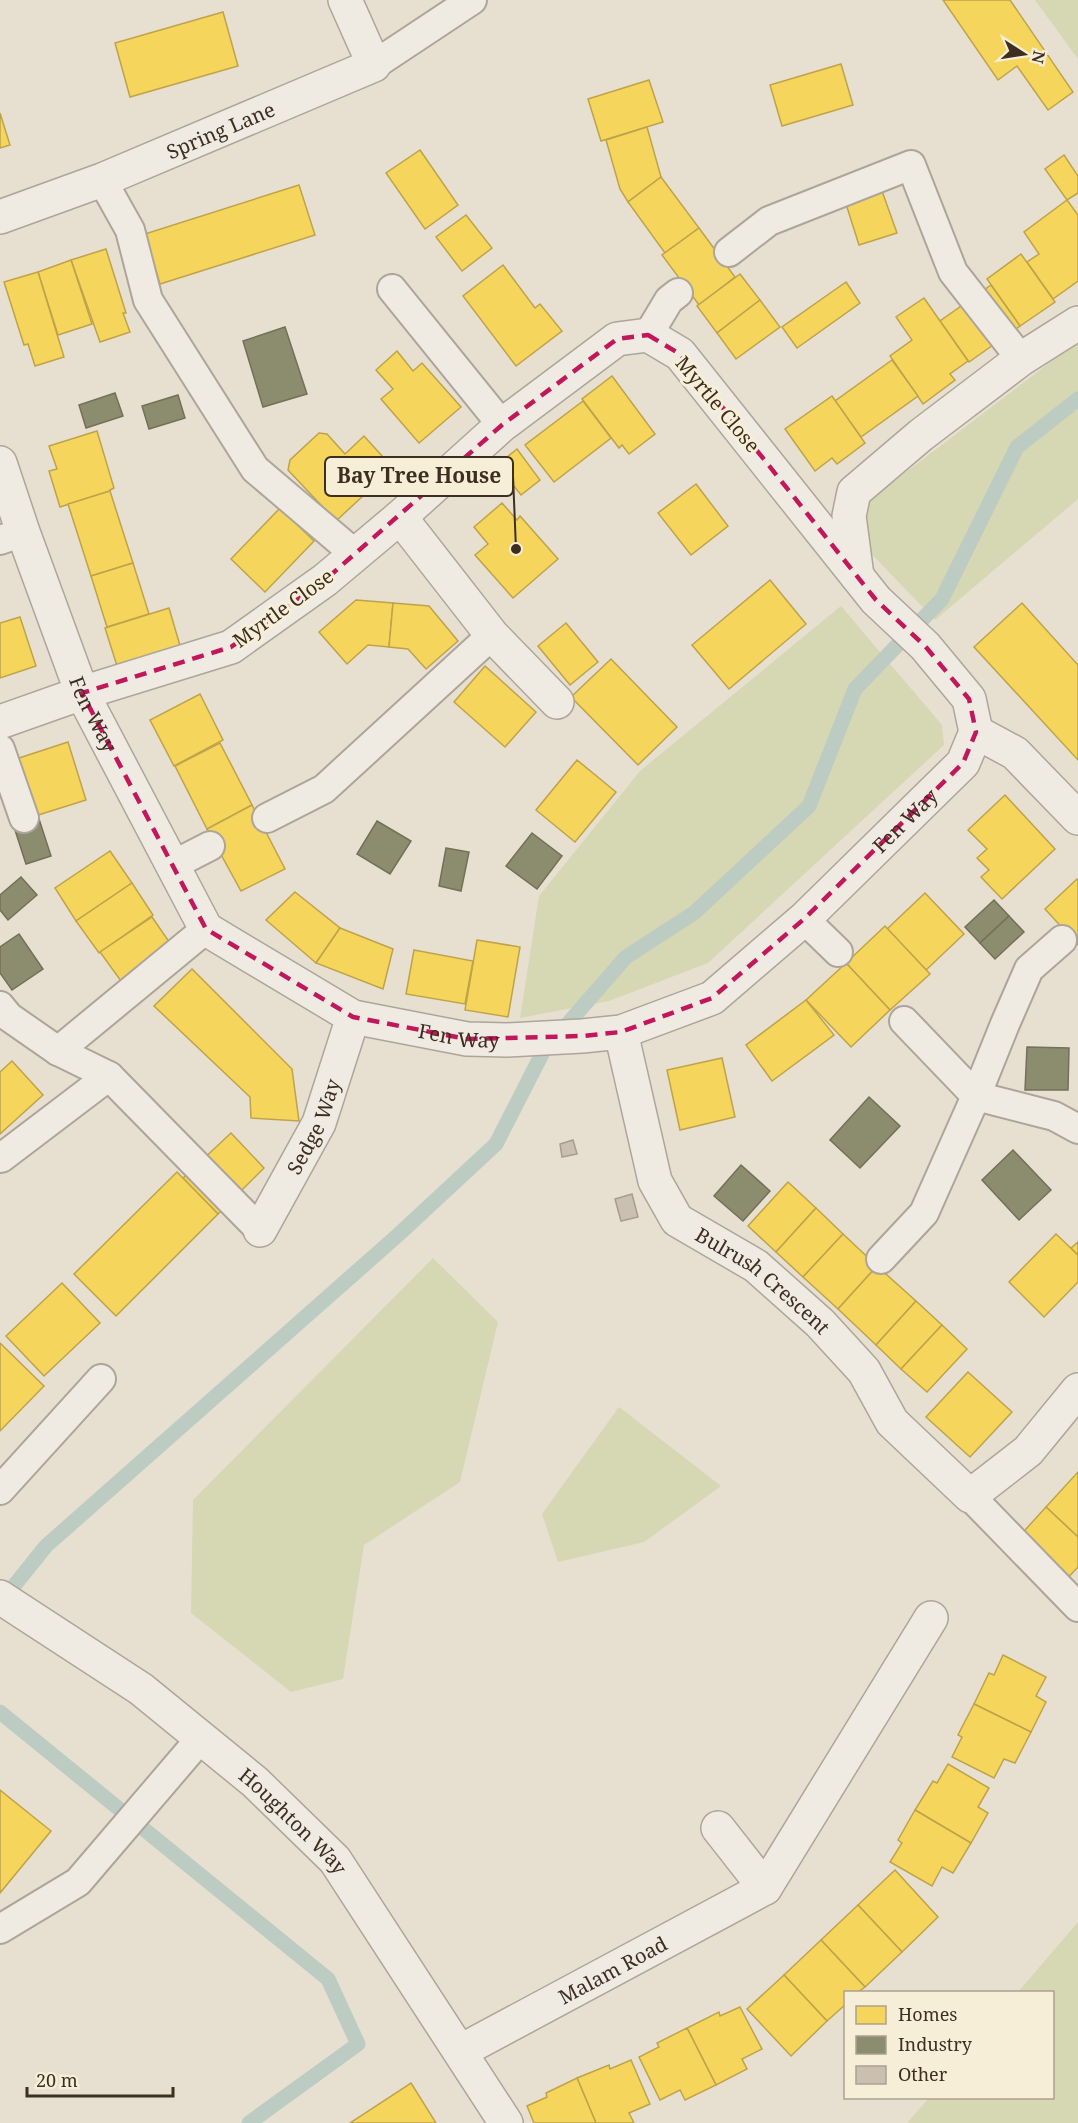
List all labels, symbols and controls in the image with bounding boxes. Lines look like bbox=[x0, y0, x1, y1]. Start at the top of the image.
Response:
north arrow bbox=[994, 24, 1054, 84]
text: N bbox=[1027, 49, 1051, 66]
street label: Spring Lane bbox=[162, 95, 279, 165]
street label: Myrtle Close bbox=[670, 350, 766, 458]
callout: Bay Tree House bbox=[325, 457, 513, 496]
text: Bay Tree House bbox=[337, 461, 501, 489]
street label: Myrtle Close bbox=[227, 562, 339, 654]
street label: Fen Way bbox=[63, 672, 124, 757]
street label: Fen Way bbox=[866, 782, 944, 858]
street label: Fen Way bbox=[416, 1016, 501, 1053]
street label: Sedge Way bbox=[280, 1074, 346, 1179]
street label: Bulrush Crescent bbox=[691, 1220, 837, 1339]
street label: Houghton Way bbox=[234, 1761, 354, 1880]
street label: Malam Road bbox=[553, 1930, 672, 2010]
legend bbox=[844, 1991, 1054, 2099]
text: Homes bbox=[898, 2002, 957, 2026]
text: Industry bbox=[898, 2032, 973, 2056]
scale bar bbox=[27, 2060, 172, 2098]
text: Other bbox=[898, 2062, 948, 2086]
text: 20 m bbox=[36, 2068, 78, 2092]

